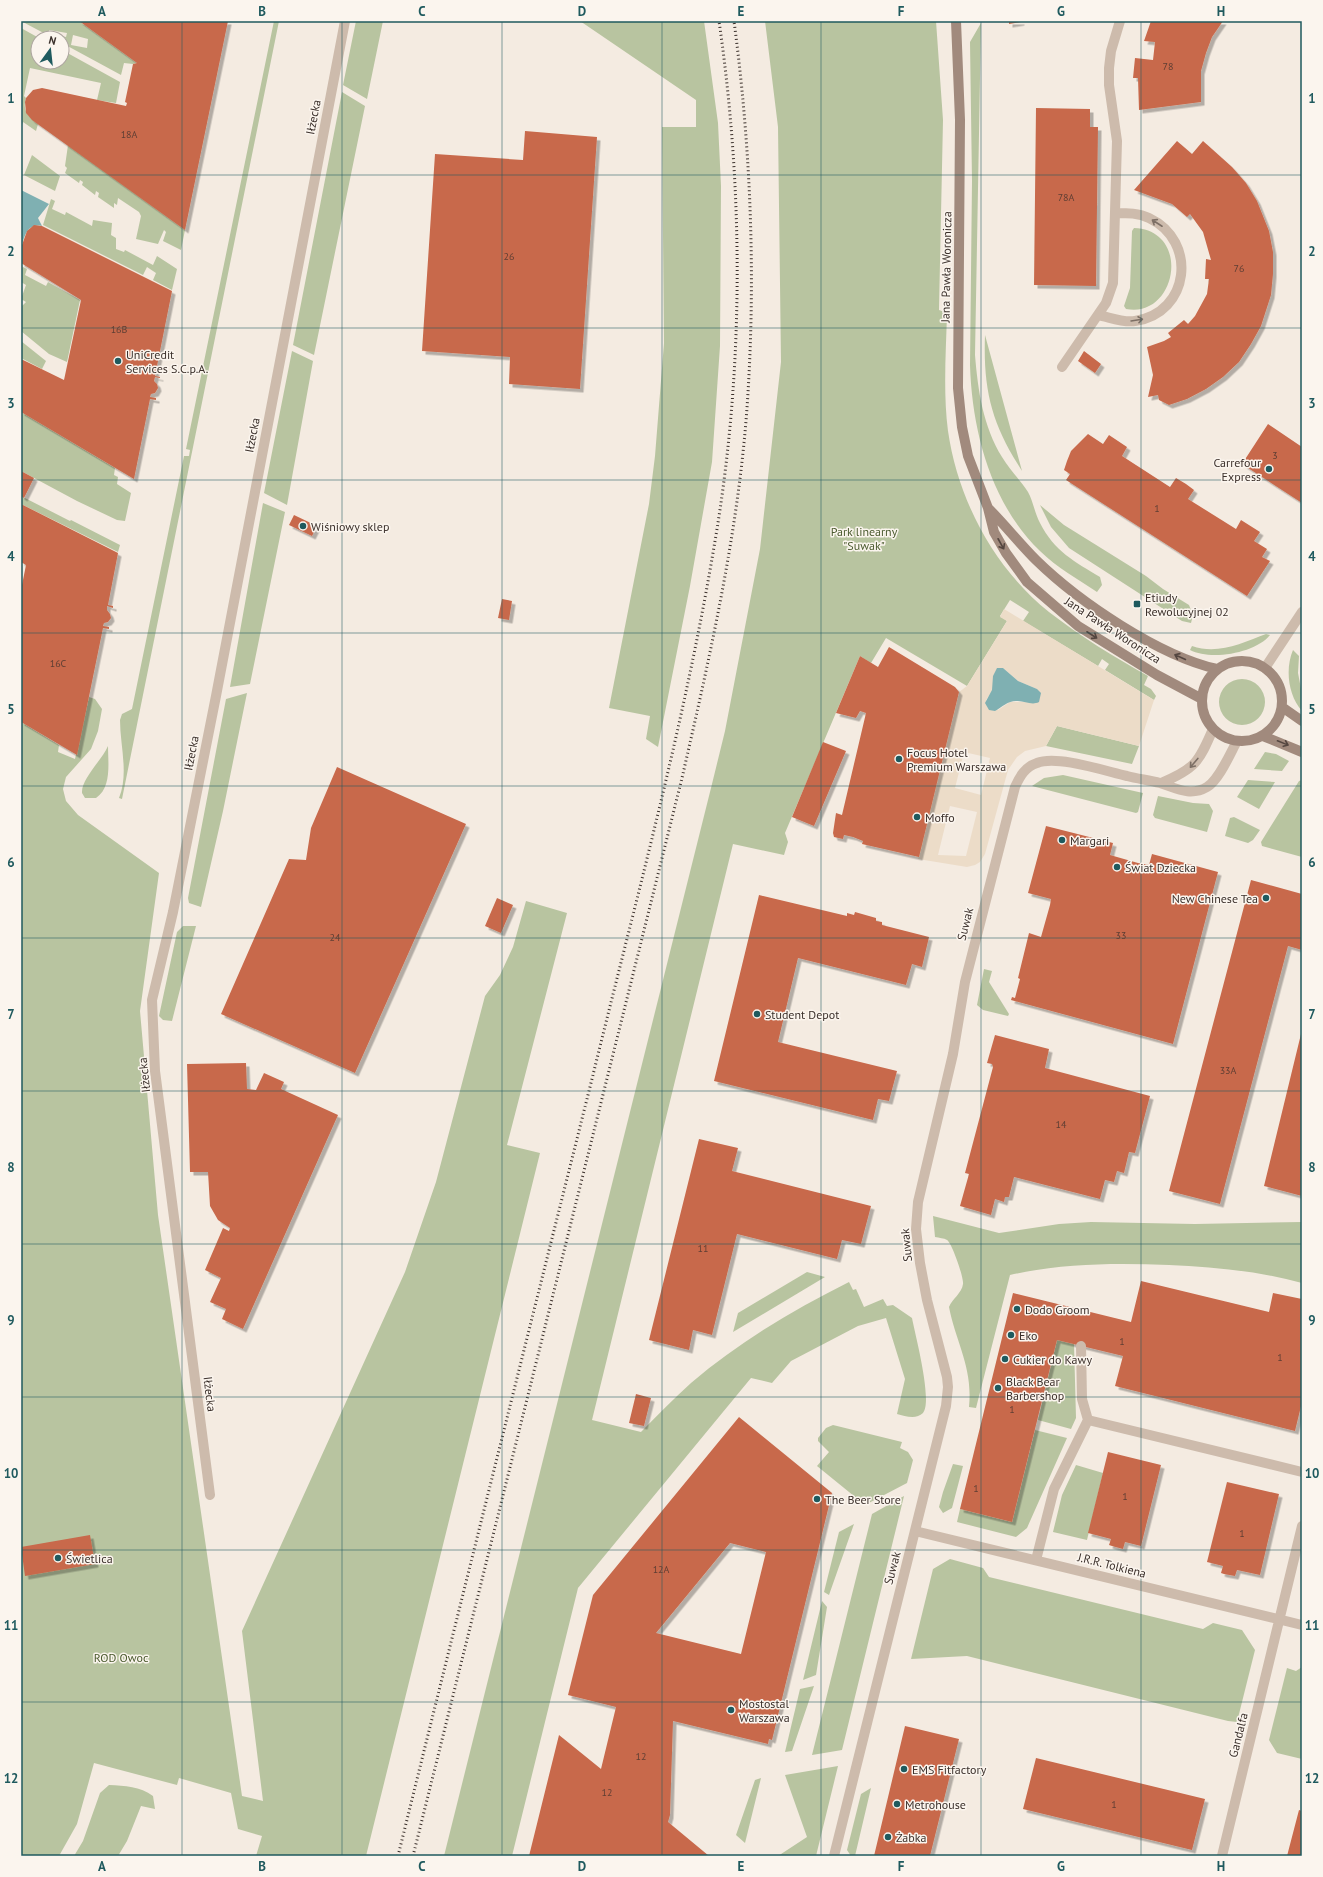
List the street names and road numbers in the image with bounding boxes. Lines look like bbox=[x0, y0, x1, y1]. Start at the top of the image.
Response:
street label: Iłżecka bbox=[302, 98, 324, 136]
street label: Jana Pawła Woronicza bbox=[938, 211, 954, 324]
street label: Iłżecka bbox=[241, 416, 263, 454]
street label: Jana Pawła Woronicza bbox=[1061, 593, 1164, 667]
street label: Iłżecka bbox=[180, 734, 202, 772]
street label: Suwak bbox=[954, 906, 976, 942]
street label: Iłżecka bbox=[135, 1057, 153, 1093]
street label: Suwak bbox=[897, 1227, 915, 1262]
street label: Iłżecka bbox=[200, 1376, 220, 1412]
street label: J.R.R. Tolkiena bbox=[1075, 1549, 1148, 1581]
street label: Suwak bbox=[880, 1550, 904, 1586]
street label: Gandalfa bbox=[1225, 1711, 1251, 1759]

